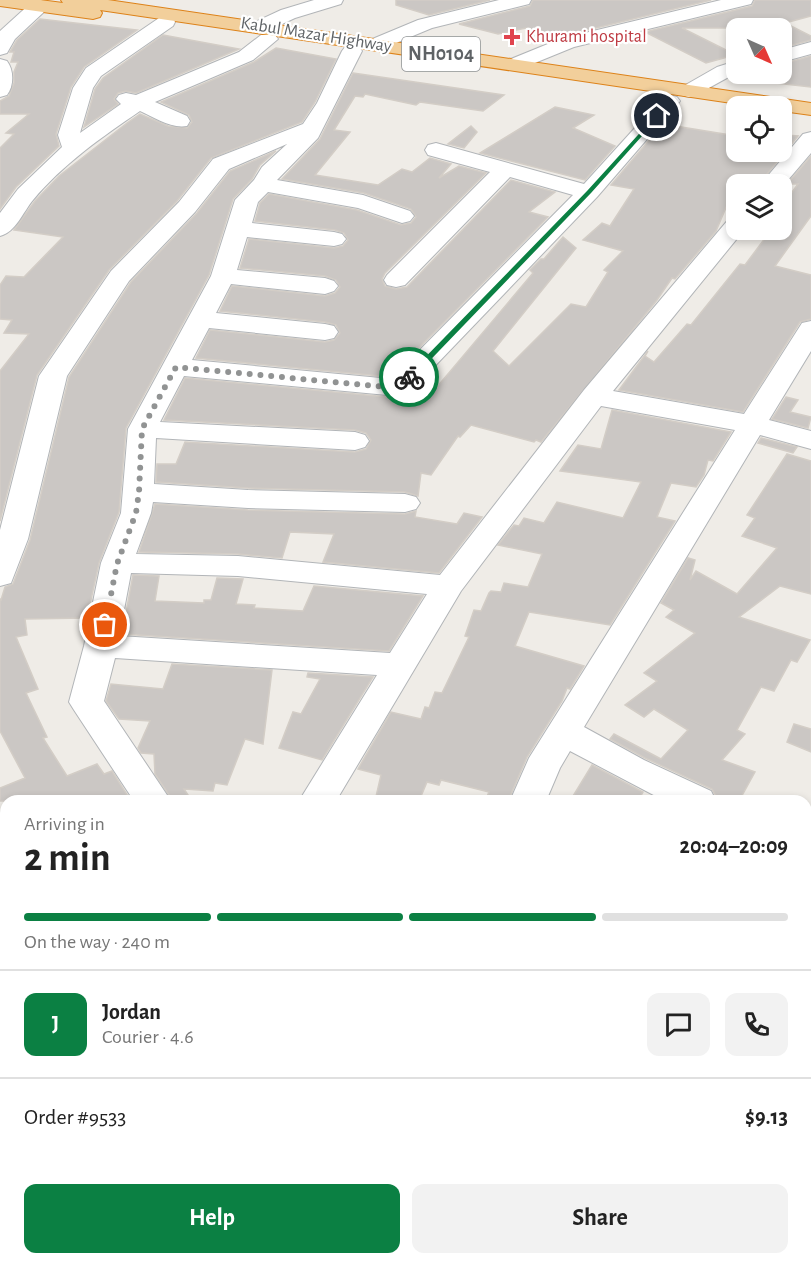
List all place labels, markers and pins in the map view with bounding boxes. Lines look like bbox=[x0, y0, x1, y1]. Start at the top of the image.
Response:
marker: Khurami hospital bbox=[503, 28, 521, 46]
place label: Khurami hospital bbox=[526, 28, 647, 46]
pin bbox=[631, 90, 682, 141]
pin bbox=[79, 599, 130, 650]

